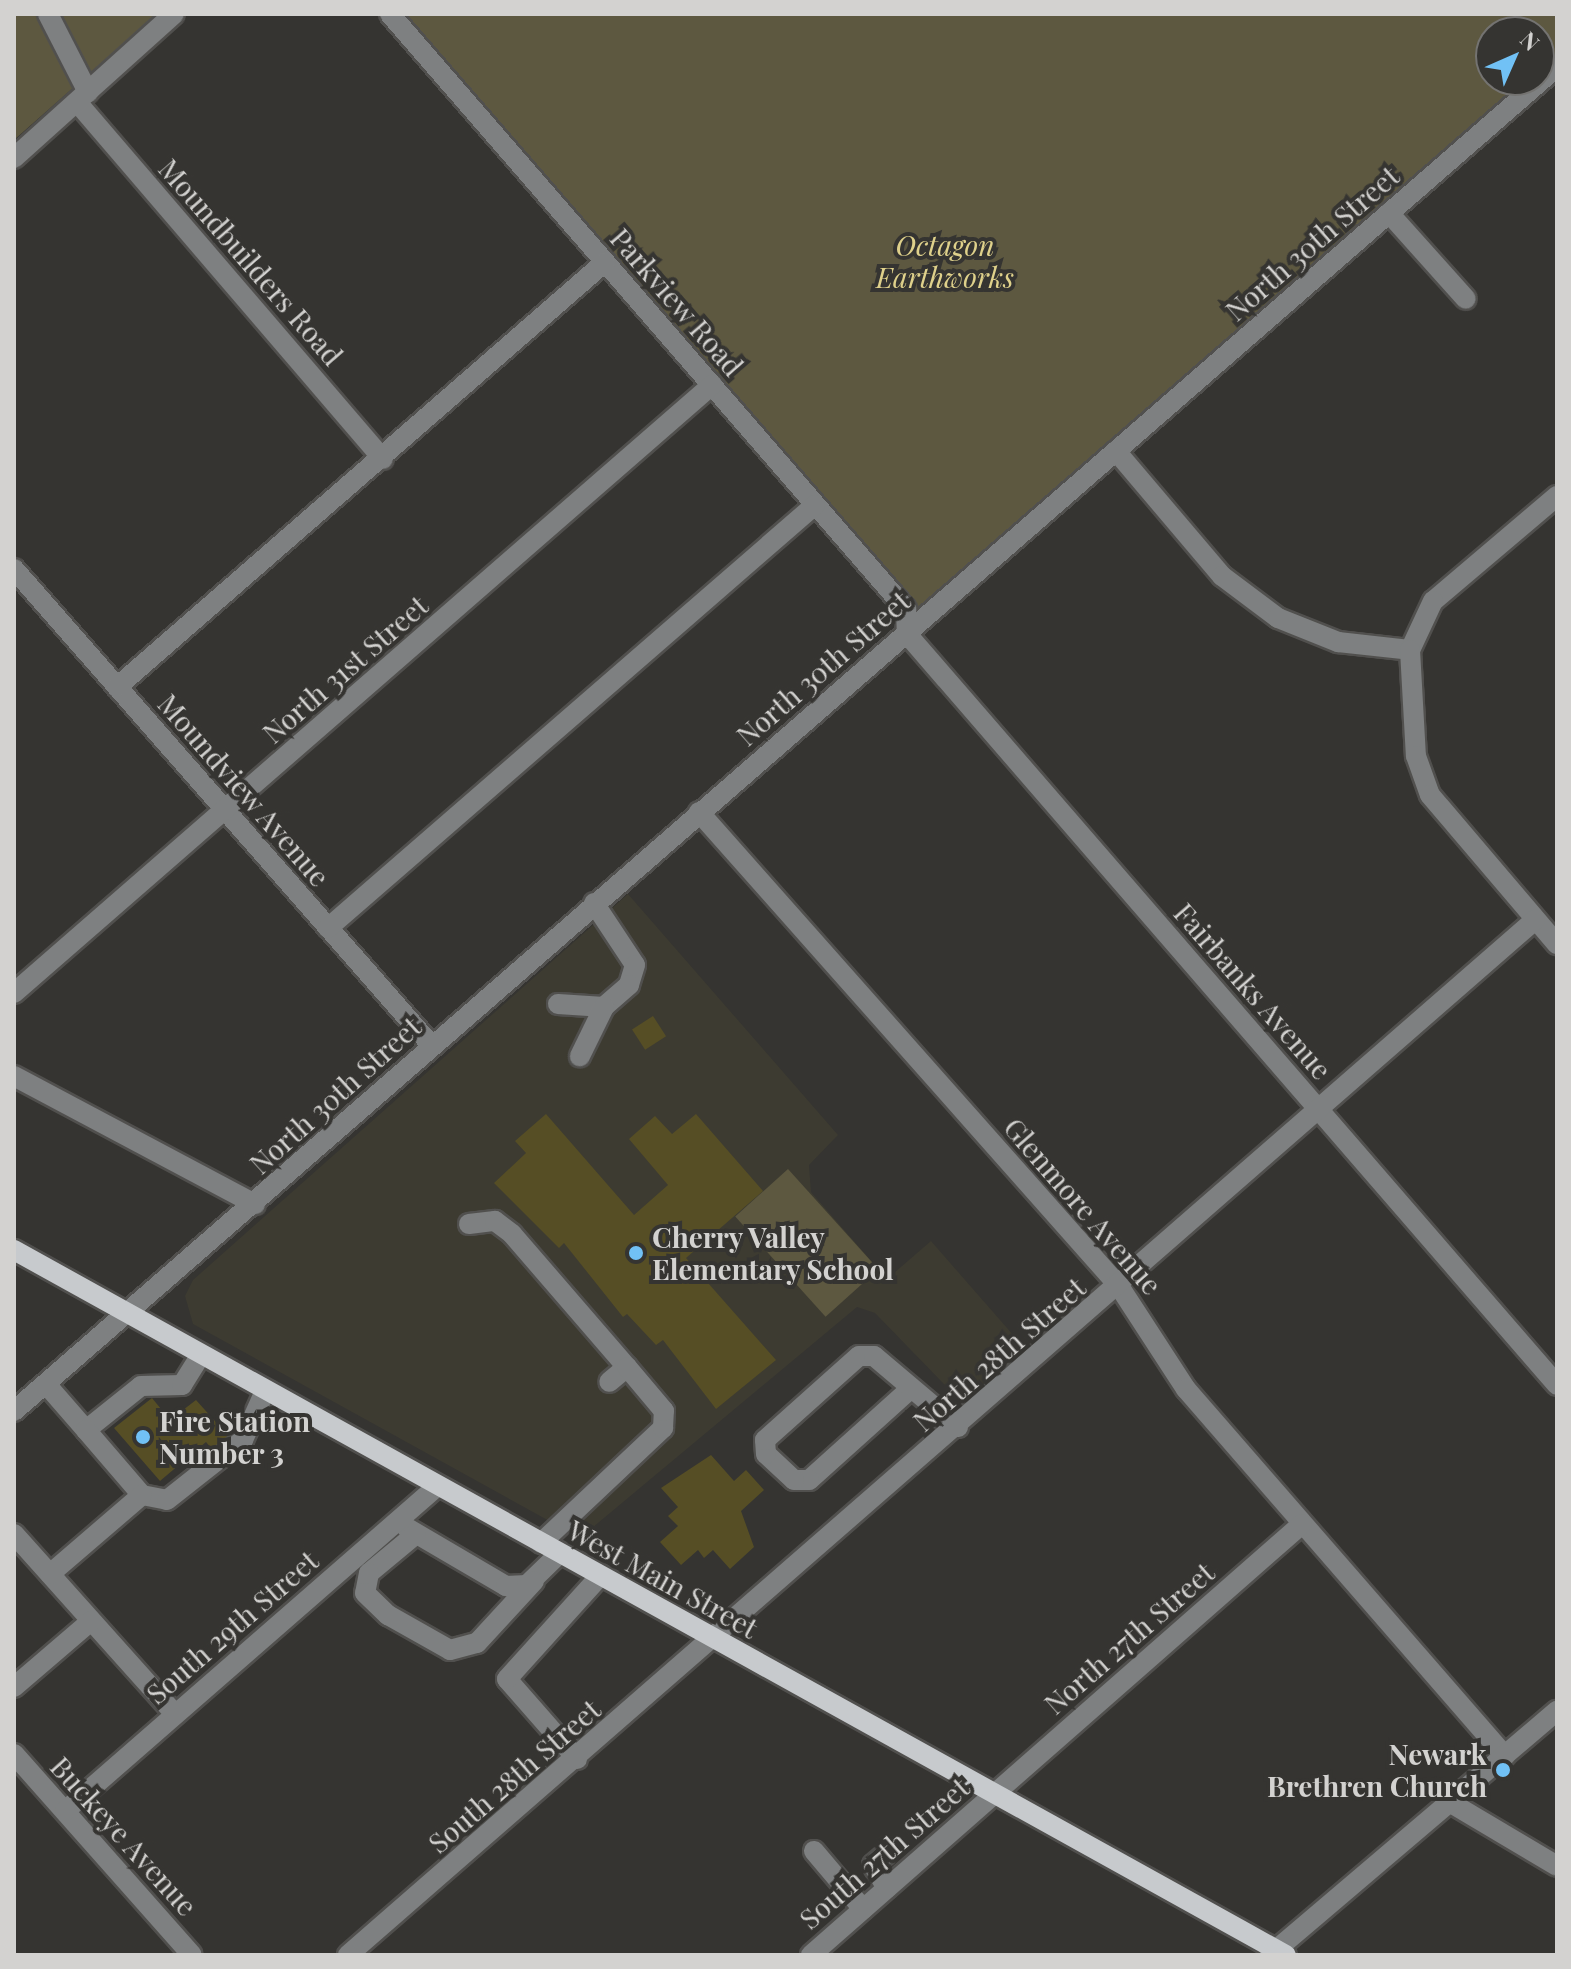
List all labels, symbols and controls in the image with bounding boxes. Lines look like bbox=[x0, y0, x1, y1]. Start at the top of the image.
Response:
north arrow bbox=[1475, 16, 1555, 96]
text: N bbox=[1514, 24, 1547, 57]
street label: Moundbuilders Road bbox=[152, 152, 350, 372]
street label: North 30th Street bbox=[1219, 159, 1405, 327]
street label: Parkview Road bbox=[603, 221, 751, 383]
park label: Octagon Earthworks bbox=[876, 228, 1014, 294]
street label: North 30th Street bbox=[730, 584, 916, 752]
street label: North 31st Street bbox=[255, 588, 435, 750]
street label: Moundview Avenue bbox=[151, 686, 337, 894]
street label: Fairbanks Avenue bbox=[1167, 896, 1339, 1086]
street label: North 30th Street bbox=[243, 1009, 427, 1181]
street label: Glenmore Avenue bbox=[997, 1111, 1169, 1301]
place label: Cherry Valley Elementary School bbox=[652, 1220, 894, 1286]
marker: Cherry Valley Elementary School bbox=[627, 1244, 645, 1262]
street label: North 28th Street bbox=[906, 1270, 1092, 1438]
place label: Fire Station Number 3 bbox=[159, 1404, 310, 1470]
marker: Fire Station Number 3 bbox=[134, 1428, 152, 1446]
street label: West Main Street bbox=[562, 1513, 764, 1645]
street label: South 29th Street bbox=[139, 1543, 325, 1711]
street label: North 27th Street bbox=[1037, 1555, 1221, 1721]
street label: South 28th Street bbox=[421, 1692, 607, 1860]
place label: Newark Brethren Church bbox=[1267, 1737, 1487, 1803]
street label: Buckeye Avenue bbox=[44, 1749, 204, 1923]
marker: Newark Brethren Church bbox=[1494, 1761, 1512, 1779]
street label: South 27th Street bbox=[792, 1770, 976, 1936]

